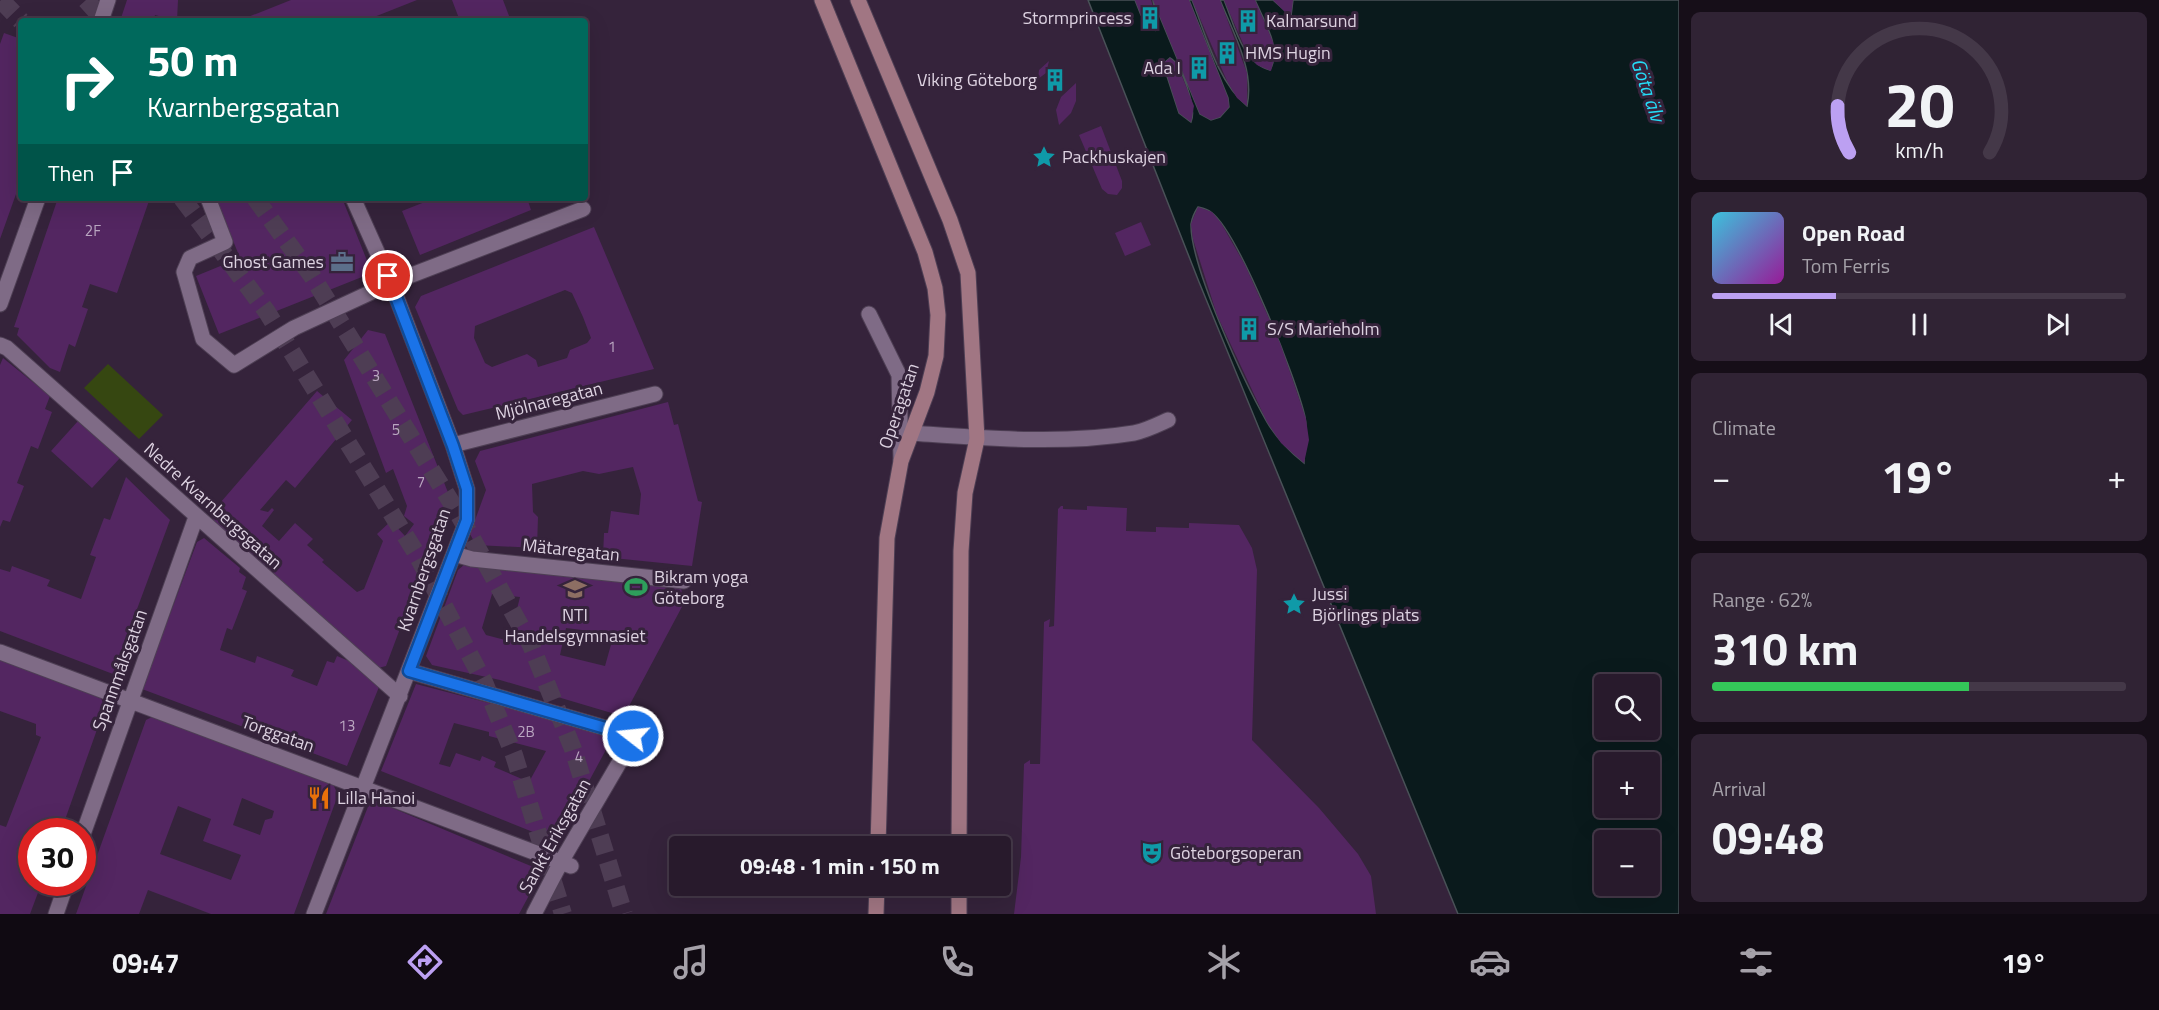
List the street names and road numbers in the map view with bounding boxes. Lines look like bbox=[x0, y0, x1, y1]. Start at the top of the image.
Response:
street label: Operagatan bbox=[871, 359, 926, 452]
street label: Mjölnaregatan bbox=[492, 374, 605, 427]
street label: Nedre Kvarnbergsgatan bbox=[138, 436, 289, 575]
street label: Kvarnbergsgatan bbox=[390, 505, 457, 635]
street label: Mätaregatan bbox=[521, 531, 621, 568]
street label: Spannmålsgatan bbox=[85, 605, 154, 734]
street label: Torggatan bbox=[238, 708, 318, 759]
street label: Sankt Eriksgatan bbox=[512, 773, 597, 898]

